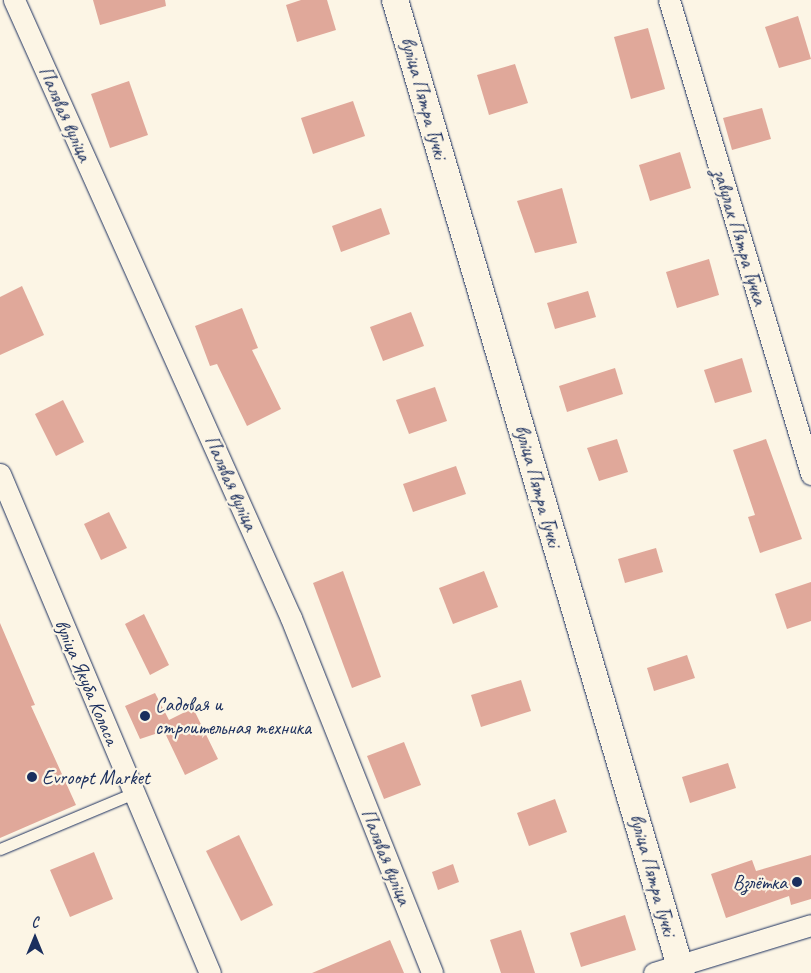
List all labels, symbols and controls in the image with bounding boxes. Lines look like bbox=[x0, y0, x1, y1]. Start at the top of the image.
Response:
street label: вуліца Пятра Гучкі bbox=[395, 35, 453, 161]
street label: Палявая вуліца bbox=[34, 63, 96, 165]
street label: завулак Пятра Гучка bbox=[708, 168, 772, 306]
street label: вуліца Пятра Гучкі bbox=[509, 423, 567, 549]
street label: Палявая вуліца bbox=[200, 432, 262, 534]
street label: вуліца Якуба Коласа bbox=[50, 616, 124, 748]
place label: Садовая и строительная техника bbox=[155, 692, 311, 739]
marker: Садовая и строительная техника bbox=[139, 710, 151, 722]
place label: Evroopt Market bbox=[42, 765, 150, 789]
marker: Evroopt Market bbox=[26, 771, 38, 783]
street label: Палявая вуліца bbox=[356, 806, 416, 908]
street label: вуліца Пятра Гучкі bbox=[624, 812, 682, 938]
place label: Взлётка bbox=[733, 870, 787, 894]
marker: Взлётка bbox=[791, 876, 803, 888]
north arrow bbox=[10, 913, 60, 963]
text: С bbox=[32, 914, 38, 931]

